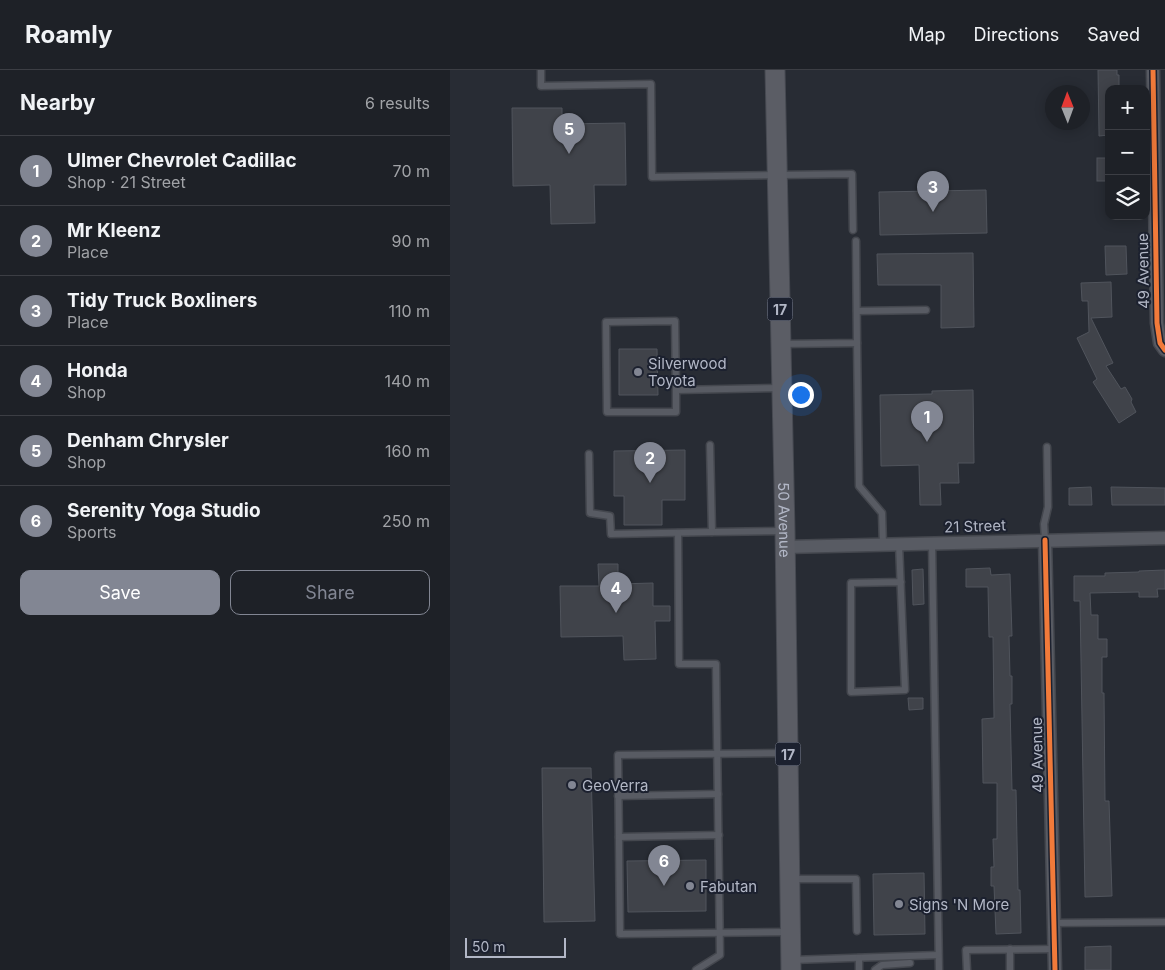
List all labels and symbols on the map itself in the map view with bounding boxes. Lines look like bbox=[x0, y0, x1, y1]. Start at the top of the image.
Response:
north arrow bbox=[1045, 85, 1090, 130]
pin: 5 bbox=[553, 113, 585, 154]
pin: 3 bbox=[917, 171, 949, 212]
street label: 49 Avenue bbox=[1133, 233, 1153, 309]
road number: 17 bbox=[768, 298, 792, 320]
place label: Silverwood Toyota bbox=[648, 354, 727, 390]
marker: Silverwood Toyota bbox=[632, 366, 644, 378]
your location bbox=[788, 382, 814, 408]
pin: 1 bbox=[911, 401, 943, 442]
pin: 2 bbox=[634, 442, 666, 483]
street label: 50 Avenue bbox=[774, 482, 795, 558]
street label: 21 Street bbox=[944, 515, 1006, 537]
pin: 4 bbox=[600, 572, 632, 613]
street label: 49 Avenue bbox=[1027, 717, 1047, 793]
road number: 17 bbox=[776, 742, 800, 766]
place label: GeoVerra bbox=[582, 776, 648, 795]
marker: GeoVerra bbox=[566, 779, 578, 791]
pin: 6 bbox=[648, 845, 680, 886]
place label: Fabutan bbox=[700, 877, 757, 896]
marker: Fabutan bbox=[684, 880, 696, 892]
place label: Signs 'N More bbox=[909, 895, 1009, 914]
marker: Signs 'N More bbox=[893, 898, 905, 910]
scale bar bbox=[465, 935, 566, 958]

